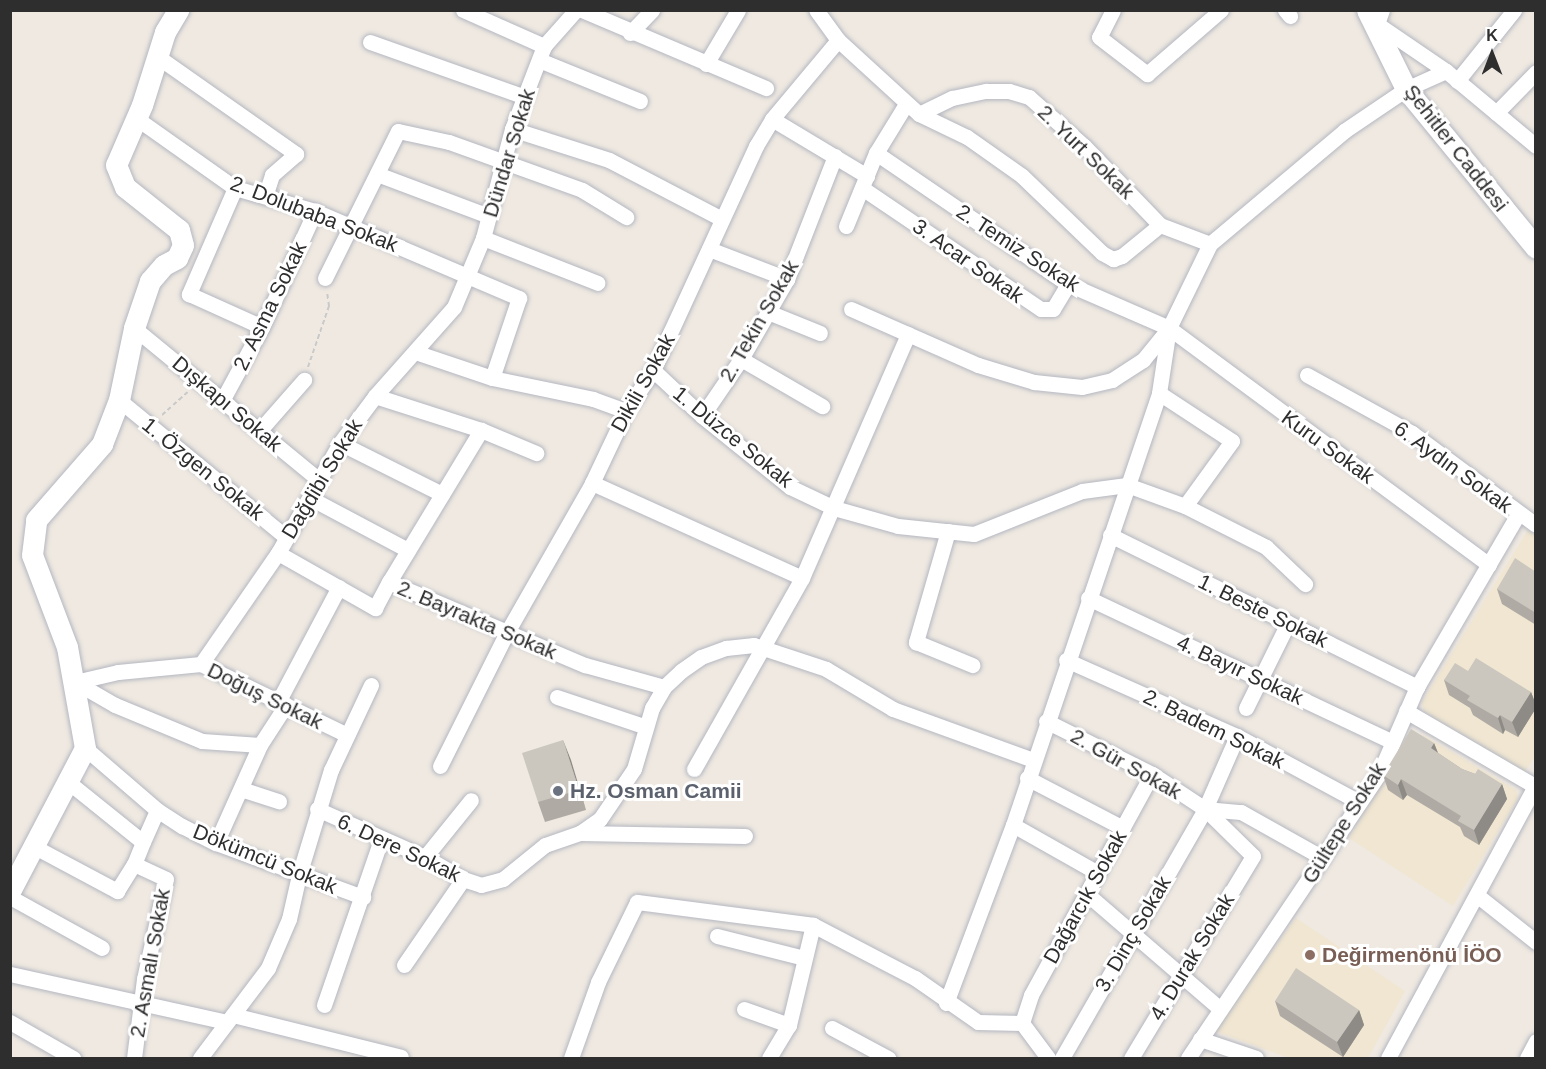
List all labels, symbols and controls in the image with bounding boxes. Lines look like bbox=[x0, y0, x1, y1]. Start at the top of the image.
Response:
north arrow bbox=[1462, 24, 1522, 84]
text: K bbox=[1486, 27, 1498, 44]
street label: Şehitler Caddesi bbox=[1399, 80, 1513, 216]
street label: Dündar Sokak bbox=[477, 86, 541, 220]
street label: 2. Yurt Sokak bbox=[1032, 100, 1140, 204]
street label: 2. Dolubaba Sokak bbox=[227, 170, 401, 258]
street label: 2. Temiz Sokak bbox=[951, 199, 1085, 297]
street label: 3. Acar Sokak bbox=[907, 213, 1029, 309]
street label: 2. Asma Sokak bbox=[228, 237, 312, 375]
street label: 2. Tekin Sokak bbox=[714, 256, 804, 386]
street label: Dikili Sokak bbox=[606, 329, 680, 437]
street label: Dışkapı Sokak bbox=[167, 351, 287, 457]
street label: 1. Düzce Sokak bbox=[668, 381, 798, 493]
street label: Kuru Sokak bbox=[1277, 405, 1379, 489]
street label: 1. Özgen Sokak bbox=[137, 412, 269, 526]
street label: Dağdibi Sokak bbox=[276, 414, 368, 544]
street label: 6. Aydın Sokak bbox=[1389, 415, 1517, 519]
street label: 1. Beste Sokak bbox=[1194, 569, 1332, 653]
street label: 2. Bayrakta Sokak bbox=[394, 575, 560, 665]
street label: 4. Bayır Sokak bbox=[1173, 630, 1307, 710]
street label: Doğuş Sokak bbox=[203, 657, 327, 735]
street label: 2. Badem Sokak bbox=[1139, 684, 1289, 774]
street label: 2. Gür Sokak bbox=[1066, 723, 1186, 805]
street label: Gültepe Sokak bbox=[1297, 758, 1391, 888]
place label: Hz. Osman Camii bbox=[570, 778, 742, 804]
marker: Hz. Osman Camii bbox=[551, 784, 565, 798]
street label: 6. Dere Sokak bbox=[333, 808, 465, 888]
street label: Dökümcü Sokak bbox=[189, 819, 341, 899]
street label: Dağarcık Sokak bbox=[1038, 826, 1132, 968]
street label: 3. Dinç Sokak bbox=[1090, 872, 1176, 996]
street label: 2. Asmalı Sokak bbox=[124, 886, 176, 1040]
street label: 4. Durak Sokak bbox=[1144, 889, 1240, 1025]
place label: Değirmenönü İÖO bbox=[1322, 942, 1502, 968]
marker: Değirmenönü İÖO bbox=[1303, 948, 1317, 962]

